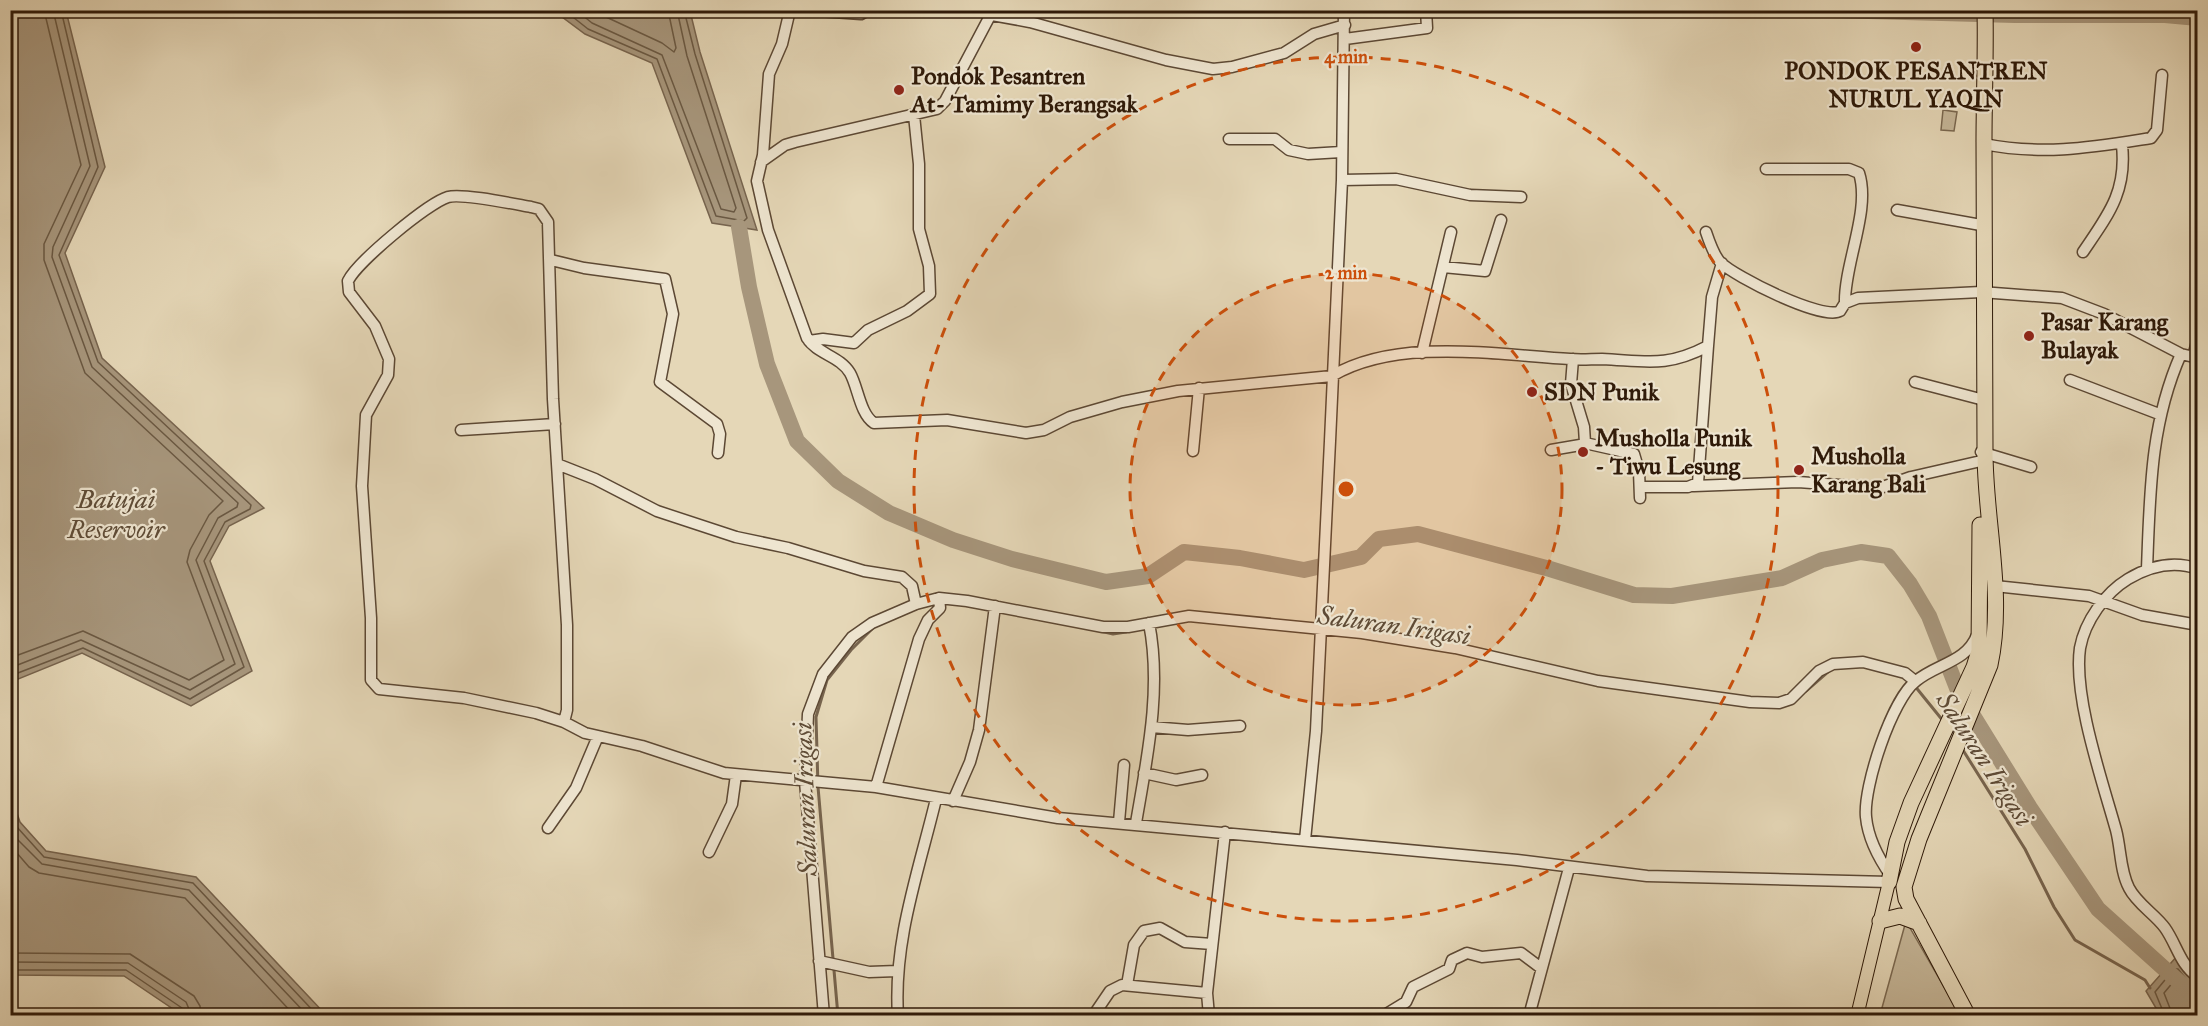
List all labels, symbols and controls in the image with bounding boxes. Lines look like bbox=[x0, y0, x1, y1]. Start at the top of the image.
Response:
marker: PONDOK PESANTREN NURUL YAQIN bbox=[1909, 40, 1923, 54]
text: 4 min bbox=[1324, 46, 1368, 69]
place label: PONDOK PESANTREN NURUL YAQIN bbox=[1784, 56, 2048, 114]
place label: Pondok Pesantren At- Tamimy Berangsak bbox=[909, 61, 1139, 119]
marker: Pondok Pesantren At- Tamimy Berangsak bbox=[892, 83, 906, 97]
text: 2 min bbox=[1325, 262, 1368, 284]
place label: Pasar Karang Bulayak bbox=[2041, 307, 2169, 365]
marker: Pasar Karang Bulayak bbox=[2022, 329, 2036, 343]
place label: SDN Punik bbox=[1544, 377, 1660, 407]
marker: SDN Punik bbox=[1525, 385, 1539, 399]
place label: Musholla Punik - Tiwu Lesung bbox=[1595, 423, 1753, 481]
place label: Musholla Karang Bali bbox=[1811, 441, 1926, 499]
marker: Musholla Punik - Tiwu Lesung bbox=[1576, 445, 1590, 459]
marker: Musholla Karang Bali bbox=[1792, 463, 1806, 477]
centre of rings bbox=[1336, 479, 1356, 499]
water label: Batujai Reservoir bbox=[66, 483, 166, 545]
water label: Saluran Irigasi bbox=[1314, 598, 1473, 652]
water label: Saluran Irigasi bbox=[1929, 685, 2041, 833]
water label: Saluran Irigasi bbox=[786, 721, 824, 878]

